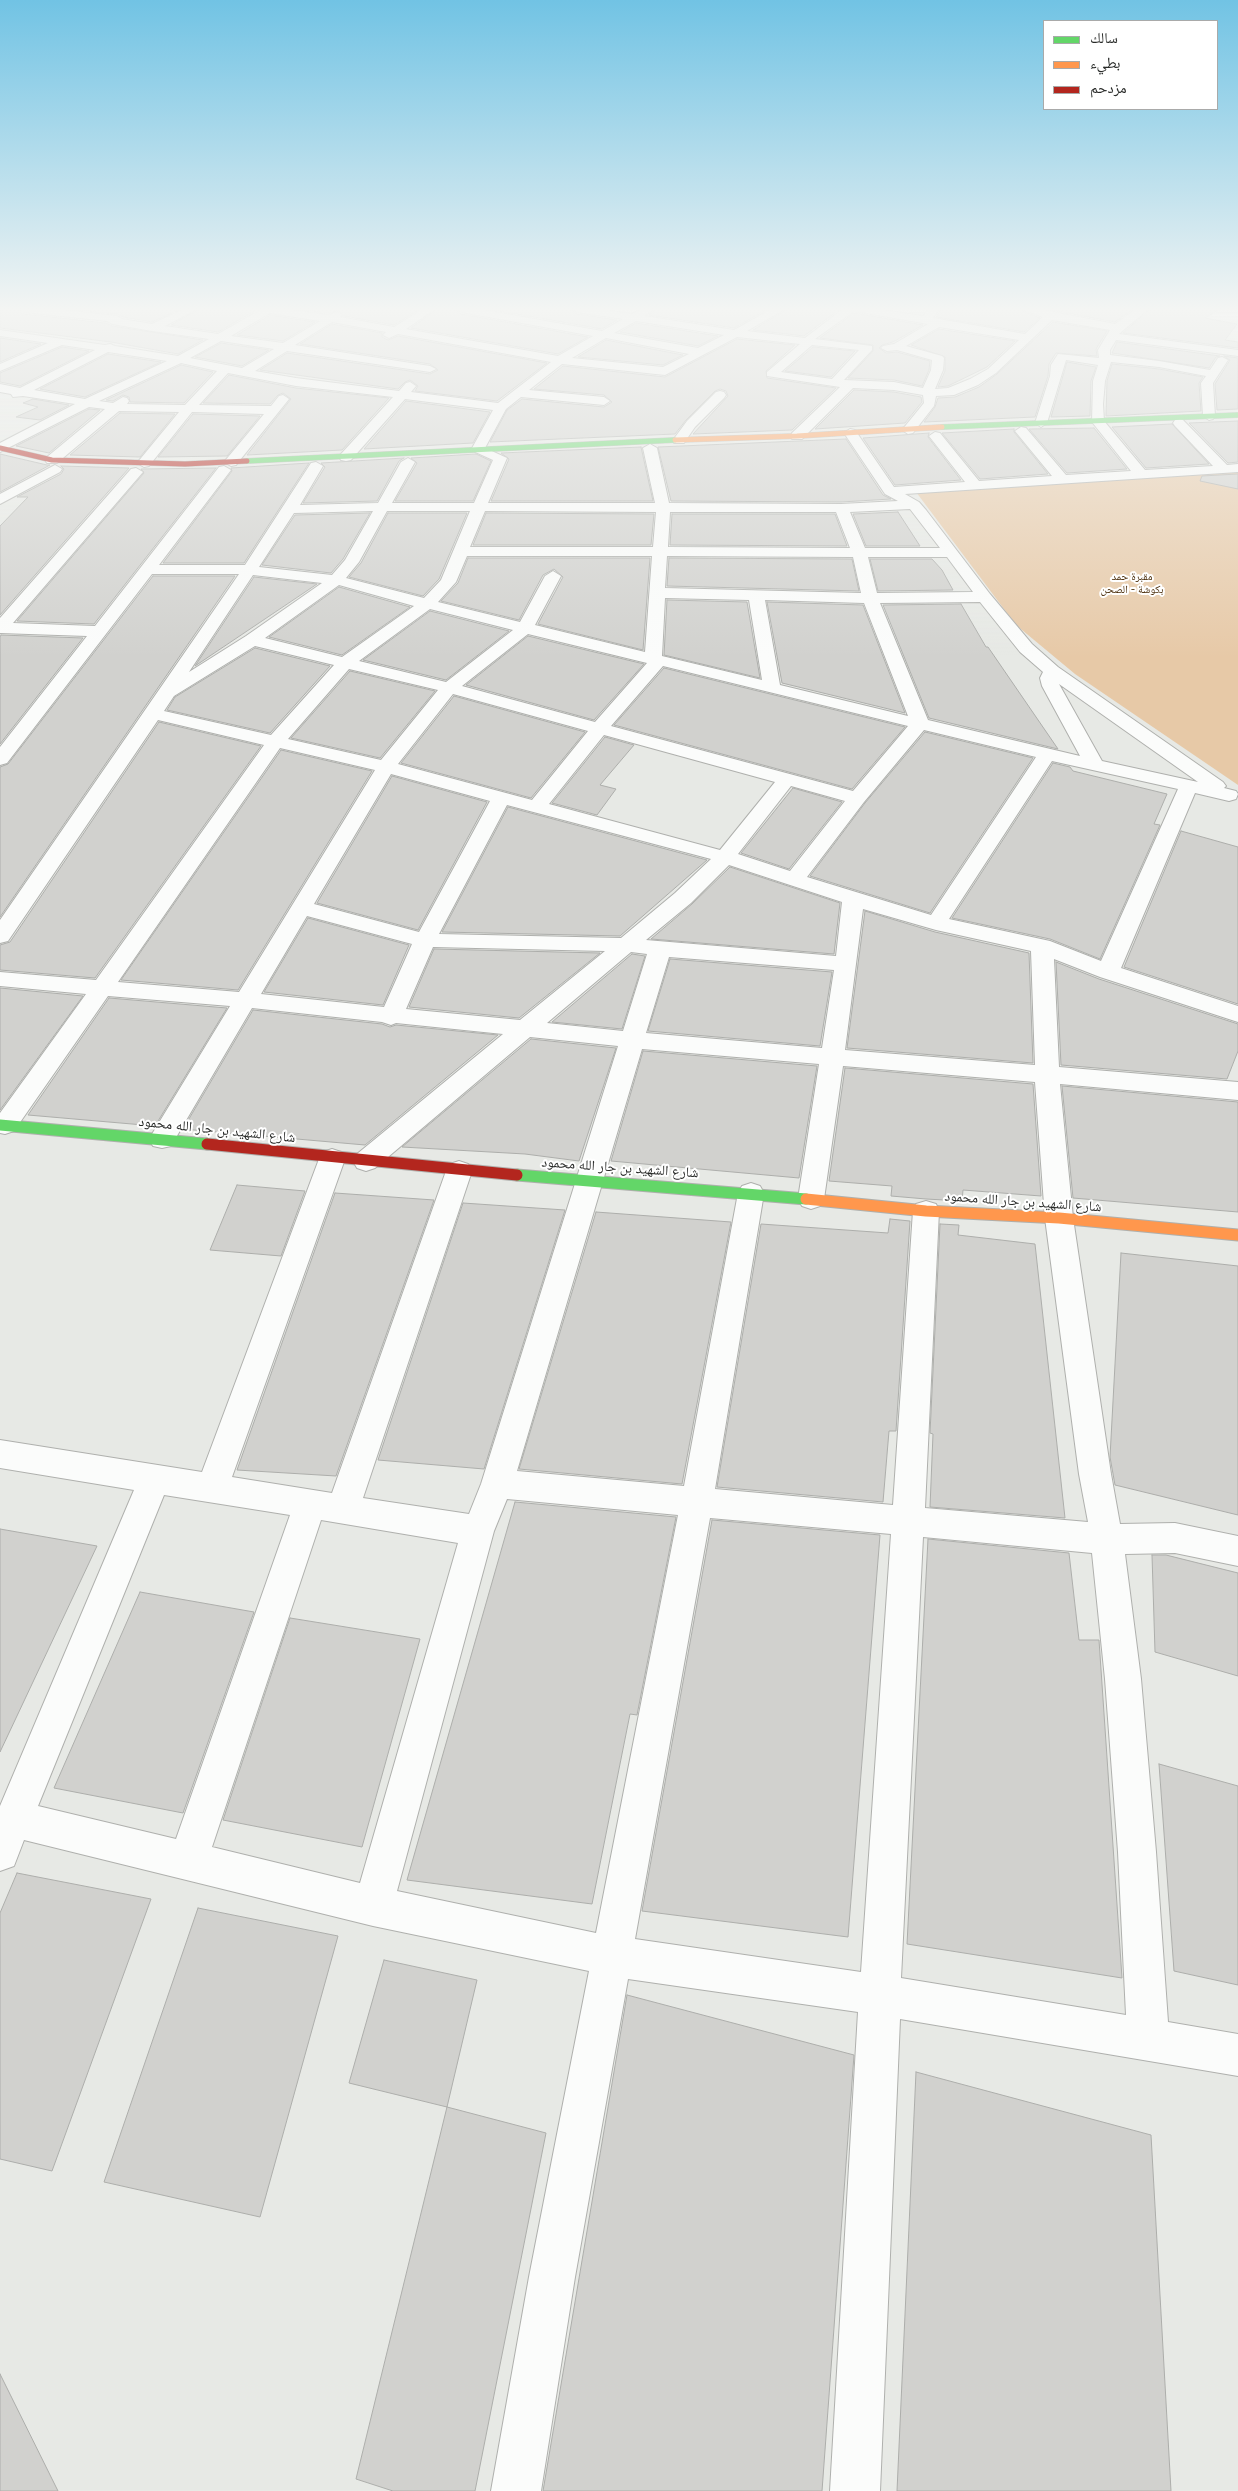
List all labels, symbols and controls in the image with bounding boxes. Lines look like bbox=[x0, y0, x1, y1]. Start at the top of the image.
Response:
legend bbox=[1043, 20, 1218, 110]
text: سالك bbox=[1090, 29, 1118, 47]
text: بطيء bbox=[1090, 54, 1120, 72]
text: مزدحم bbox=[1090, 79, 1127, 97]
park label: مقبرة حمد بكوشة - الصحن bbox=[1101, 570, 1163, 596]
street label: شارع الشهيد بن جار الله محمود bbox=[138, 1113, 296, 1147]
street label: شارع الشهيد بن جار الله محمود bbox=[541, 1154, 699, 1182]
street label: شارع الشهيد بن جار الله محمود bbox=[944, 1188, 1102, 1216]

